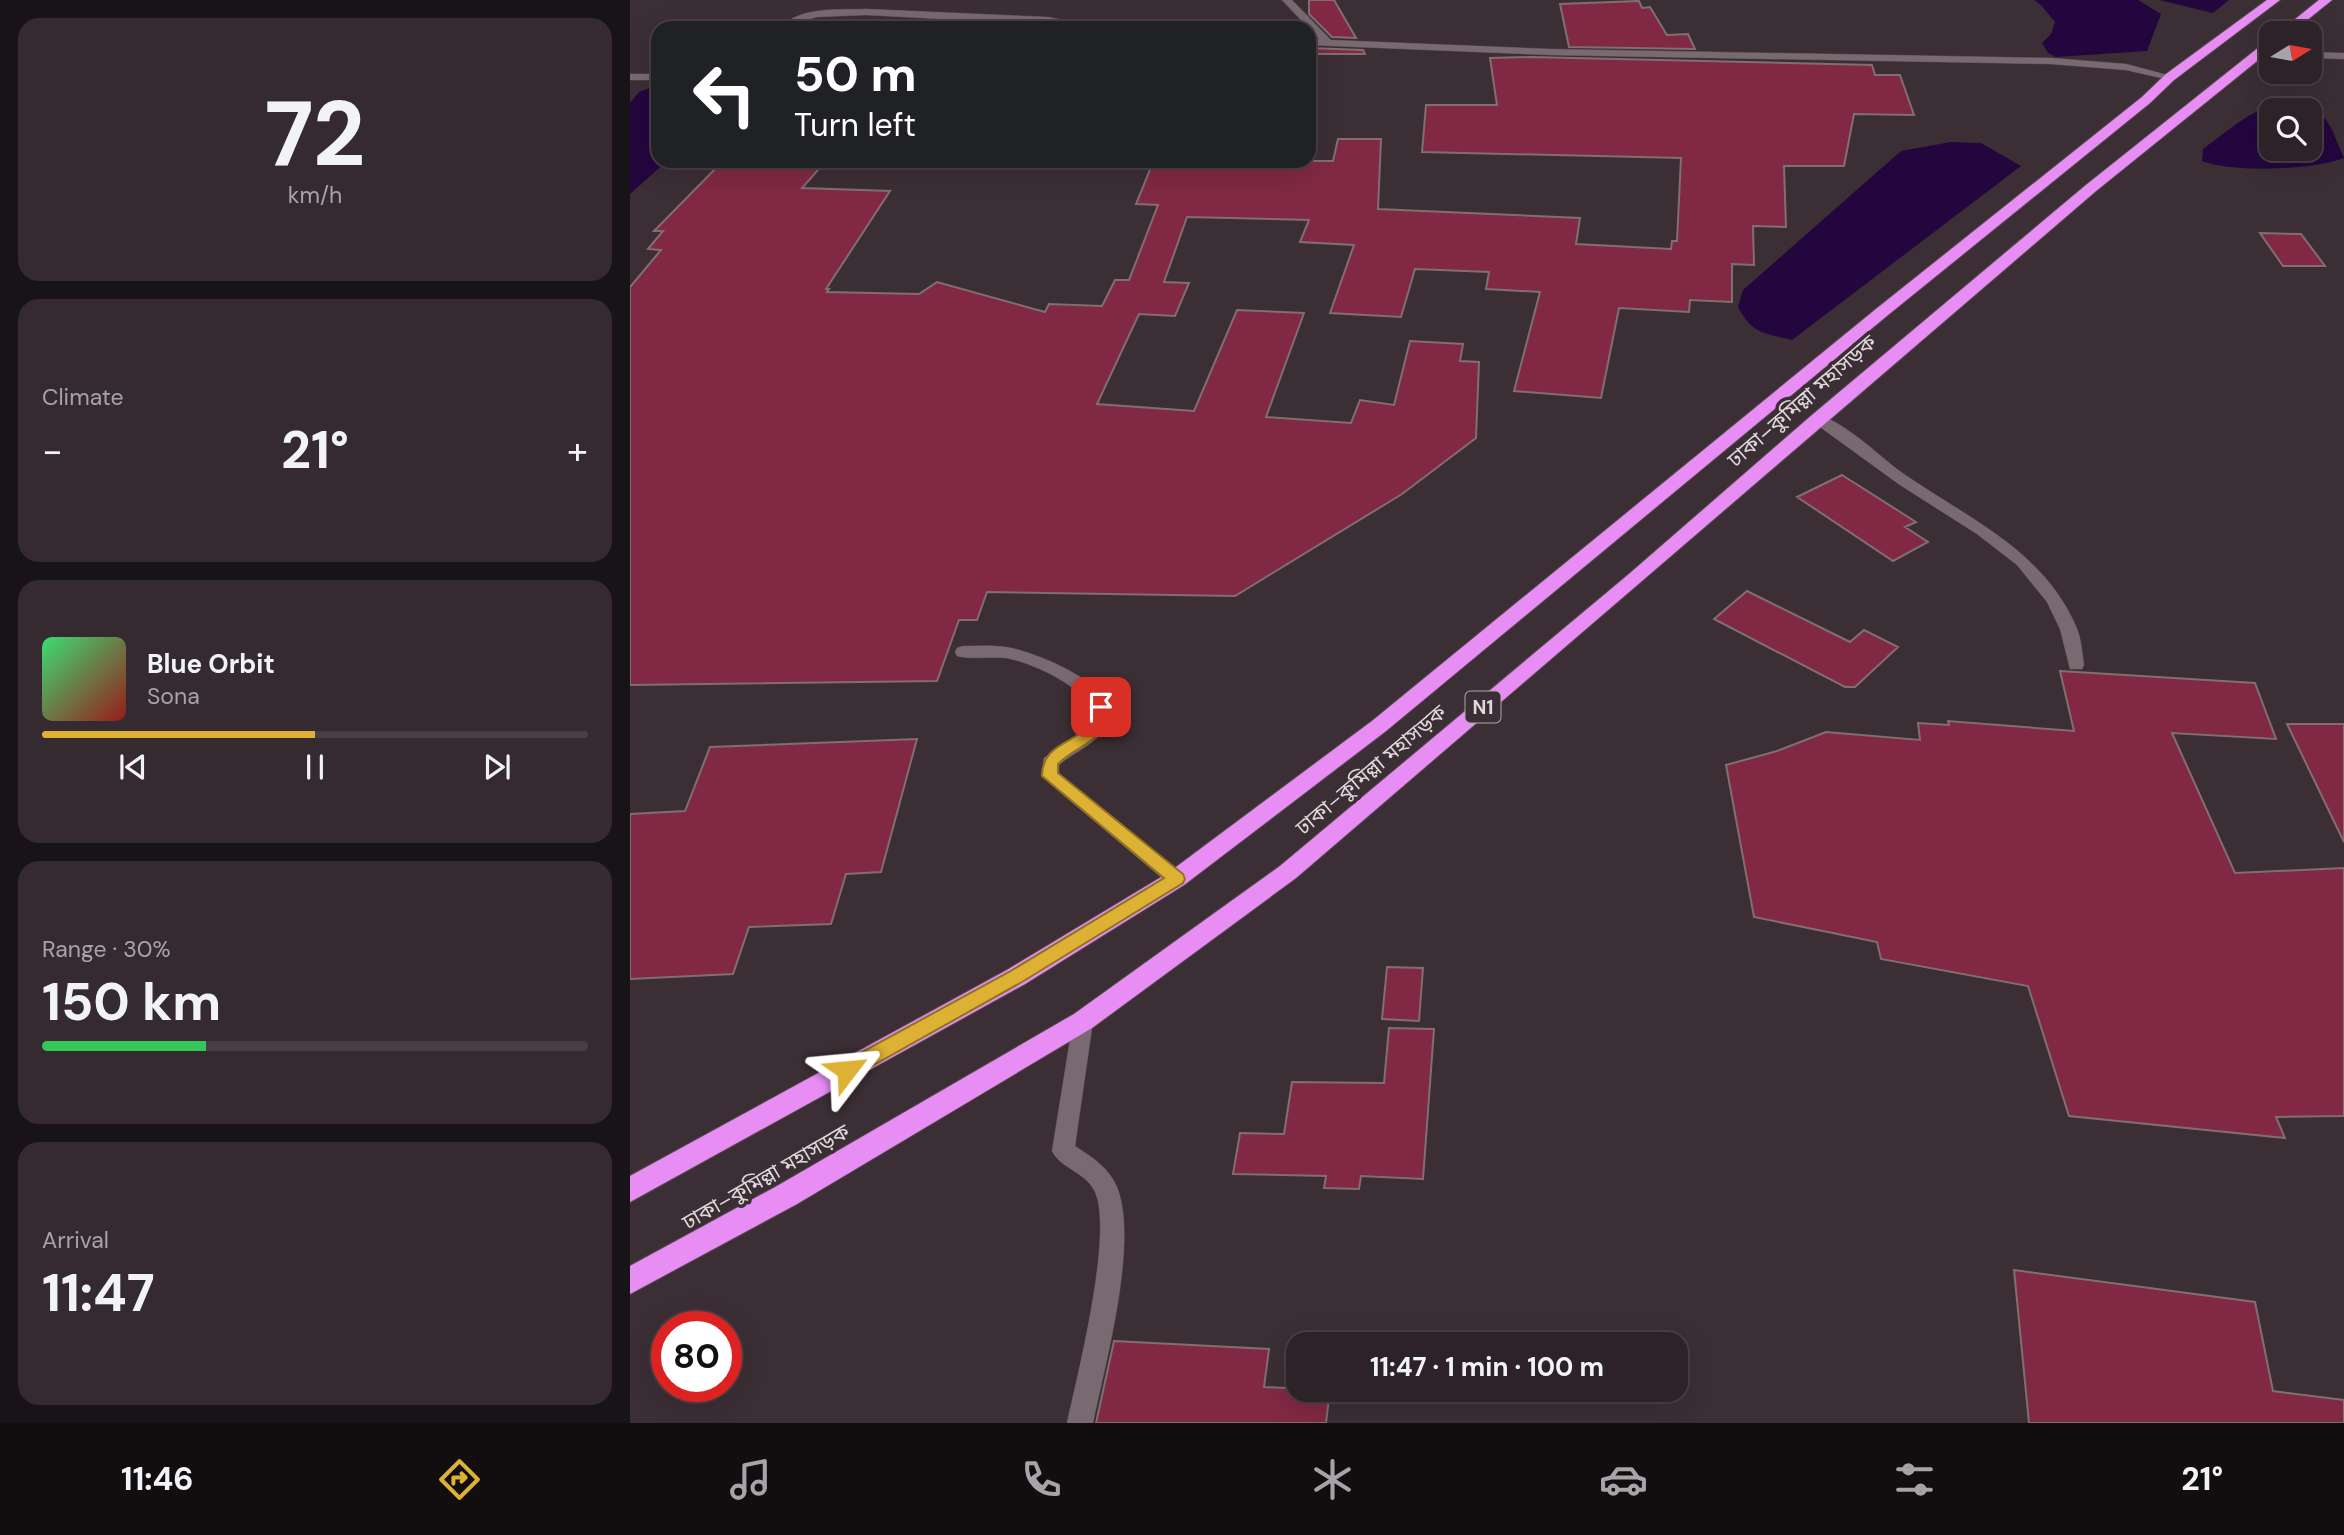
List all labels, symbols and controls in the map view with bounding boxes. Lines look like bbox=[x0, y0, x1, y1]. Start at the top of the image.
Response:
north arrow bbox=[2259, 21, 2322, 84]
map controls bbox=[2259, 21, 2322, 161]
text: 50 m bbox=[794, 42, 917, 106]
icon: left bbox=[679, 49, 770, 140]
text: 72 bbox=[265, 75, 365, 193]
button: search bbox=[2259, 98, 2322, 161]
text: Turn left bbox=[794, 104, 916, 146]
text: km/h bbox=[288, 180, 342, 210]
street label: ঢাকা–কুমিল্লা মহাসড়ক bbox=[1721, 328, 1883, 474]
text: Climate bbox=[42, 382, 124, 412]
text: 21° bbox=[281, 416, 349, 484]
text: − bbox=[42, 426, 63, 476]
text: + bbox=[567, 426, 588, 476]
text: Blue Orbit bbox=[147, 647, 275, 681]
pin bbox=[1071, 677, 1131, 737]
text: Sona bbox=[147, 681, 200, 711]
icon: arrive bbox=[1082, 688, 1120, 726]
road number: N1 bbox=[1466, 692, 1500, 722]
street label: ঢাকা–কুমিল্লা মহাসড়ক bbox=[1289, 698, 1453, 842]
icon: previous bbox=[114, 748, 152, 786]
icon: pause bbox=[296, 748, 334, 786]
icon: next bbox=[478, 748, 516, 786]
text: Range · 30% bbox=[42, 934, 171, 964]
text: 150 km bbox=[42, 968, 221, 1036]
position arrow bbox=[810, 1033, 884, 1107]
street label: ঢাকা–কুমিল্লা মহাসড়ক bbox=[676, 1117, 856, 1237]
text: Arrival bbox=[42, 1225, 109, 1255]
text: 11:47 bbox=[42, 1259, 155, 1327]
speed limit sign: 80 bbox=[651, 1311, 742, 1402]
text: 11:47 · 1 min · 100 m bbox=[1370, 1350, 1604, 1384]
icon: directions bbox=[435, 1455, 484, 1504]
icon: music bbox=[726, 1455, 775, 1504]
icon: phone bbox=[1017, 1455, 1066, 1504]
icon: climate bbox=[1308, 1455, 1357, 1504]
icon: car bbox=[1599, 1455, 1648, 1504]
icon: filters bbox=[1890, 1455, 1939, 1504]
text: 11:46 bbox=[121, 1458, 194, 1500]
text: 21° bbox=[2181, 1458, 2223, 1500]

